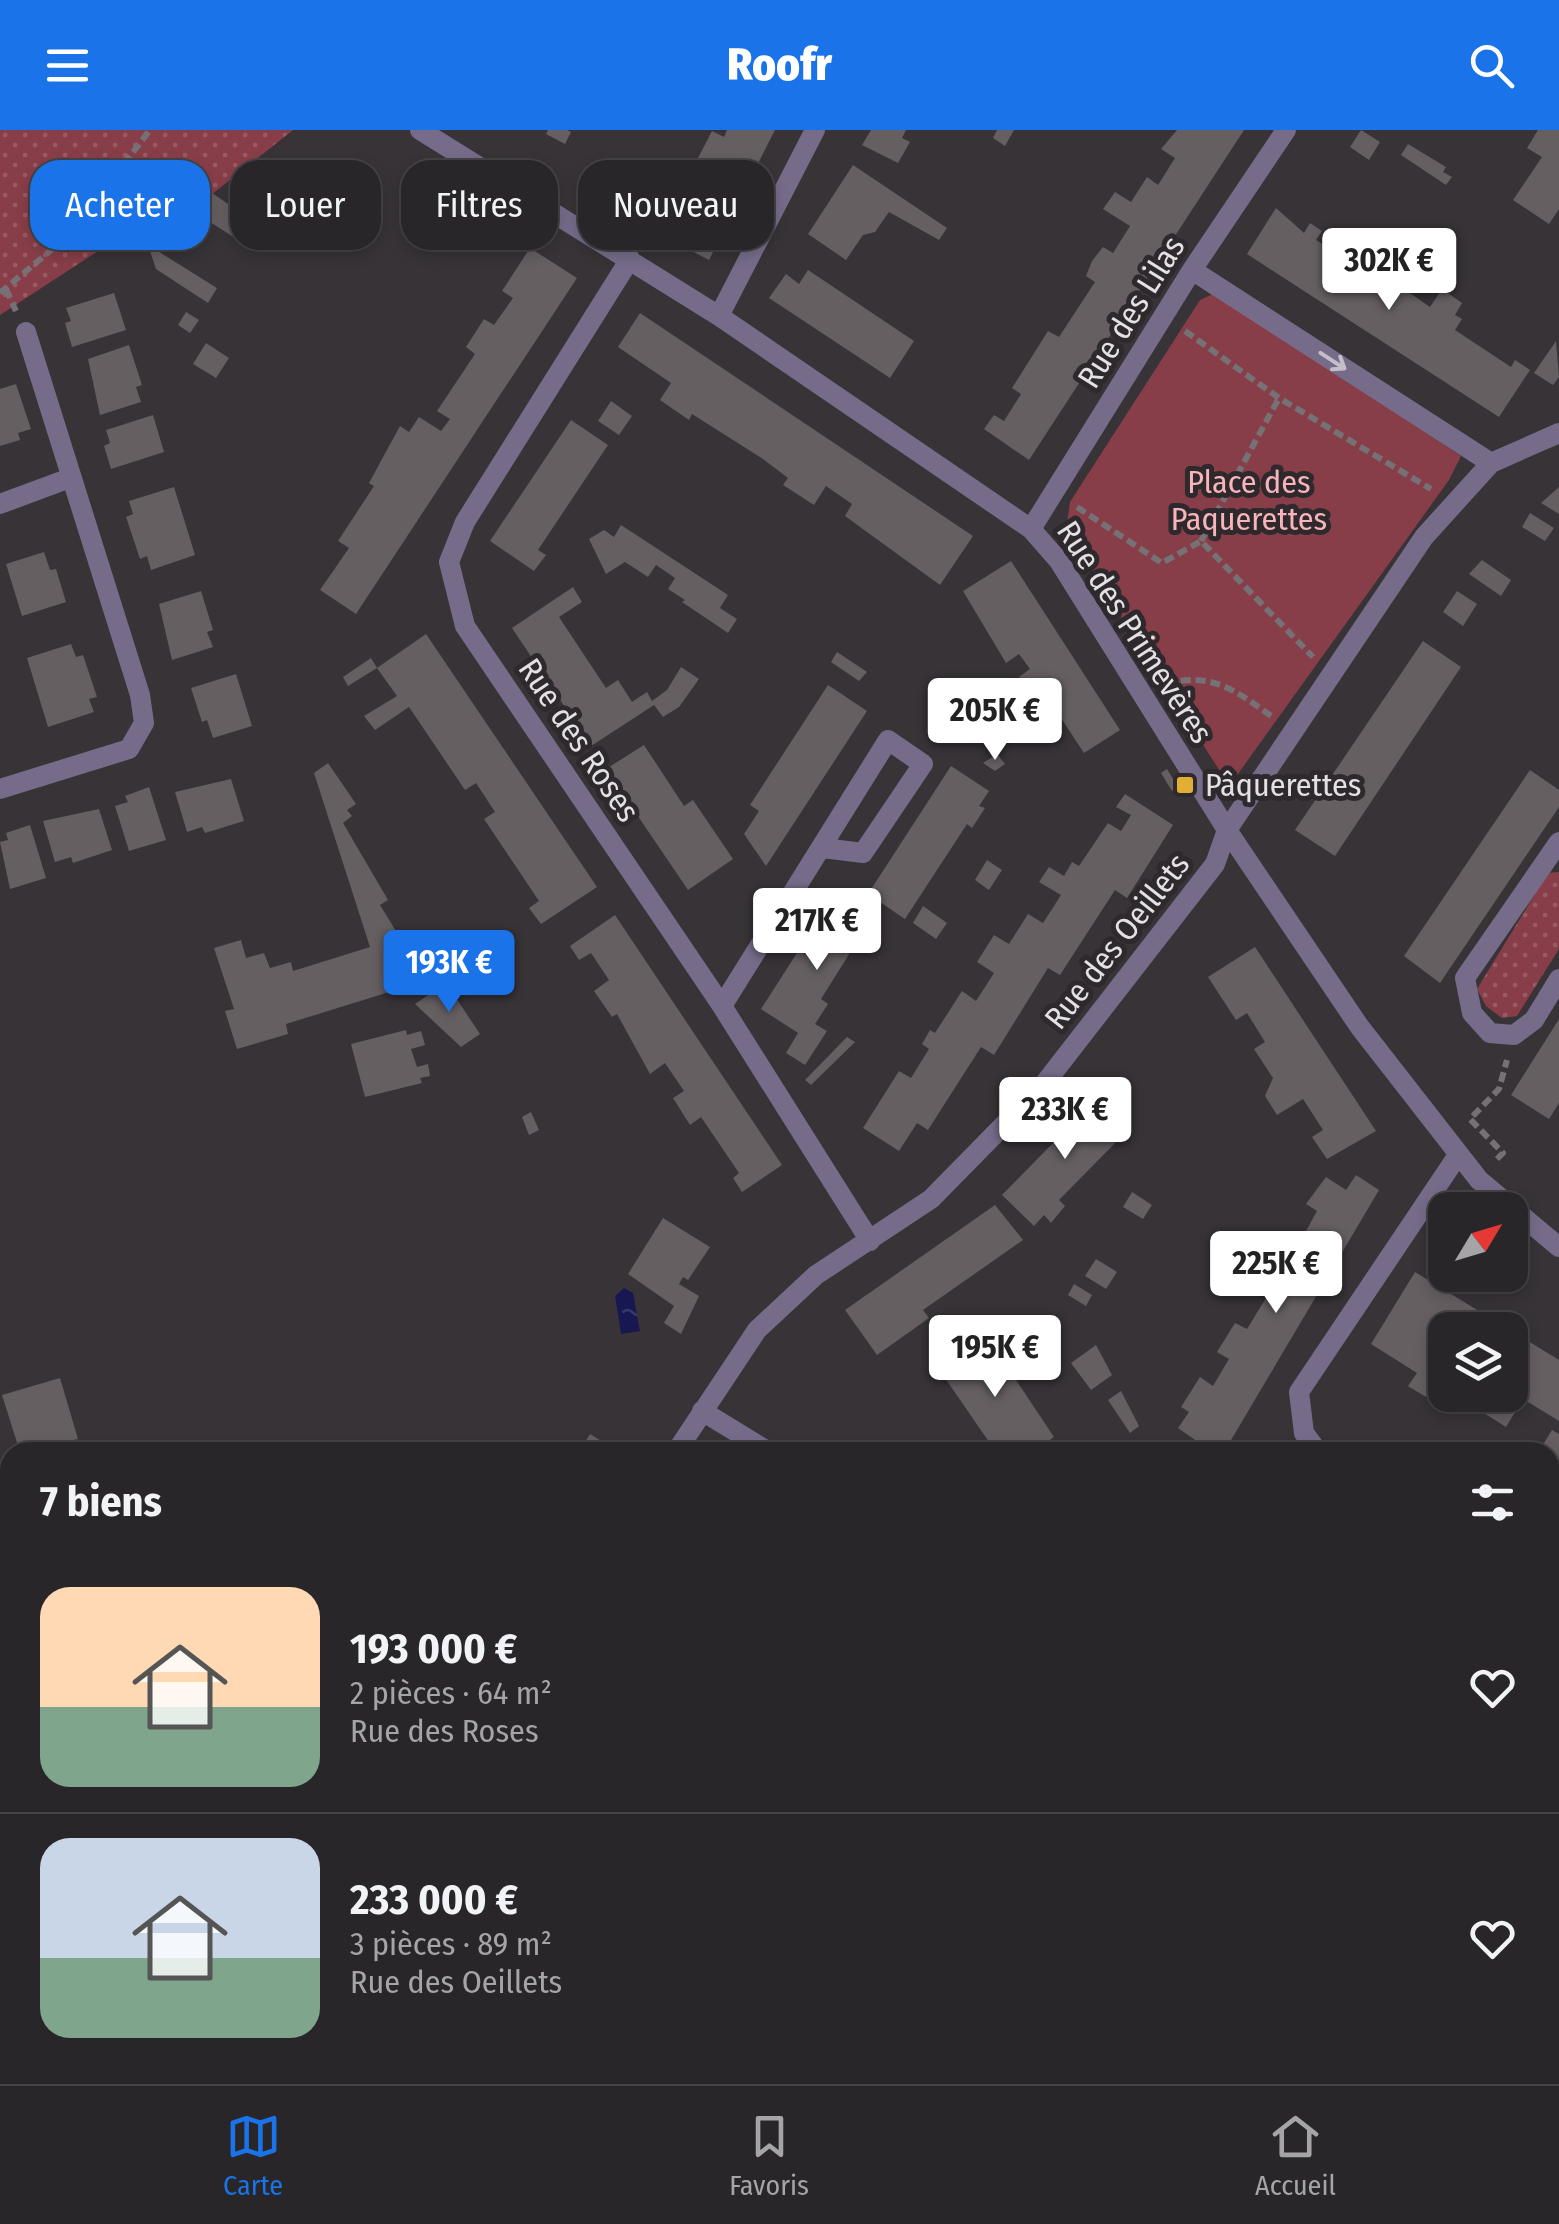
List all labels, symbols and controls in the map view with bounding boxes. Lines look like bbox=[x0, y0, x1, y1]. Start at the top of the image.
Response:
icon: menu bbox=[40, 38, 95, 93]
text: Roofr bbox=[727, 38, 832, 92]
icon: search bbox=[1464, 38, 1519, 93]
chip: Acheter bbox=[30, 160, 210, 250]
chip: Louer bbox=[230, 160, 381, 250]
chip: Filtres bbox=[401, 160, 558, 250]
chip: Nouveau bbox=[578, 160, 774, 250]
pin: 302K € bbox=[1308, 228, 1470, 313]
street label: Rue des Lilas bbox=[1070, 229, 1192, 395]
text: 302K € bbox=[1344, 241, 1434, 279]
one-way arrow bbox=[1318, 350, 1346, 371]
park label: Place des Paquerettes bbox=[1171, 463, 1327, 538]
street label: Rue des Primevères bbox=[1049, 514, 1221, 750]
street label: Rue des Roses bbox=[511, 651, 647, 829]
pin: 205K € bbox=[914, 678, 1076, 763]
text: 205K € bbox=[950, 691, 1040, 729]
place label: Pâquerettes bbox=[1205, 766, 1361, 804]
marker: Pâquerettes bbox=[1174, 774, 1196, 796]
street label: Rue des Oeillets bbox=[1037, 846, 1197, 1036]
pin: 217K € bbox=[736, 888, 898, 973]
text: 217K € bbox=[775, 901, 859, 939]
pin: 193K € bbox=[368, 930, 530, 1015]
text: 193K € bbox=[406, 943, 492, 981]
pin: 233K € bbox=[984, 1077, 1146, 1162]
text: 233K € bbox=[1021, 1090, 1109, 1128]
north arrow bbox=[1428, 1192, 1528, 1292]
map controls bbox=[1428, 1192, 1528, 1412]
pin: 225K € bbox=[1195, 1231, 1357, 1316]
text: 225K € bbox=[1232, 1244, 1320, 1282]
button: layers bbox=[1428, 1312, 1528, 1412]
pin: 195K € bbox=[914, 1315, 1076, 1400]
text: 195K € bbox=[951, 1328, 1039, 1366]
icon: filters bbox=[1465, 1475, 1520, 1530]
text: 7 biens bbox=[40, 1477, 162, 1527]
text: 193 000 € bbox=[350, 1624, 517, 1674]
icon: home bbox=[120, 1627, 240, 1747]
icon: heart bbox=[1465, 1660, 1520, 1715]
text: 2 pièces · 64 m² bbox=[350, 1674, 552, 1712]
text: Rue des Roses bbox=[350, 1712, 539, 1750]
text: 233 000 € bbox=[350, 1875, 518, 1925]
icon: home bbox=[120, 1878, 240, 1998]
icon: heart bbox=[1465, 1911, 1520, 1966]
text: 3 pièces · 89 m² bbox=[350, 1925, 552, 1963]
text: Rue des Oeillets bbox=[350, 1963, 562, 2001]
tab: Carte bbox=[223, 2109, 283, 2202]
tab: Favoris bbox=[729, 2109, 809, 2202]
tab: Accueil bbox=[1255, 2109, 1336, 2202]

